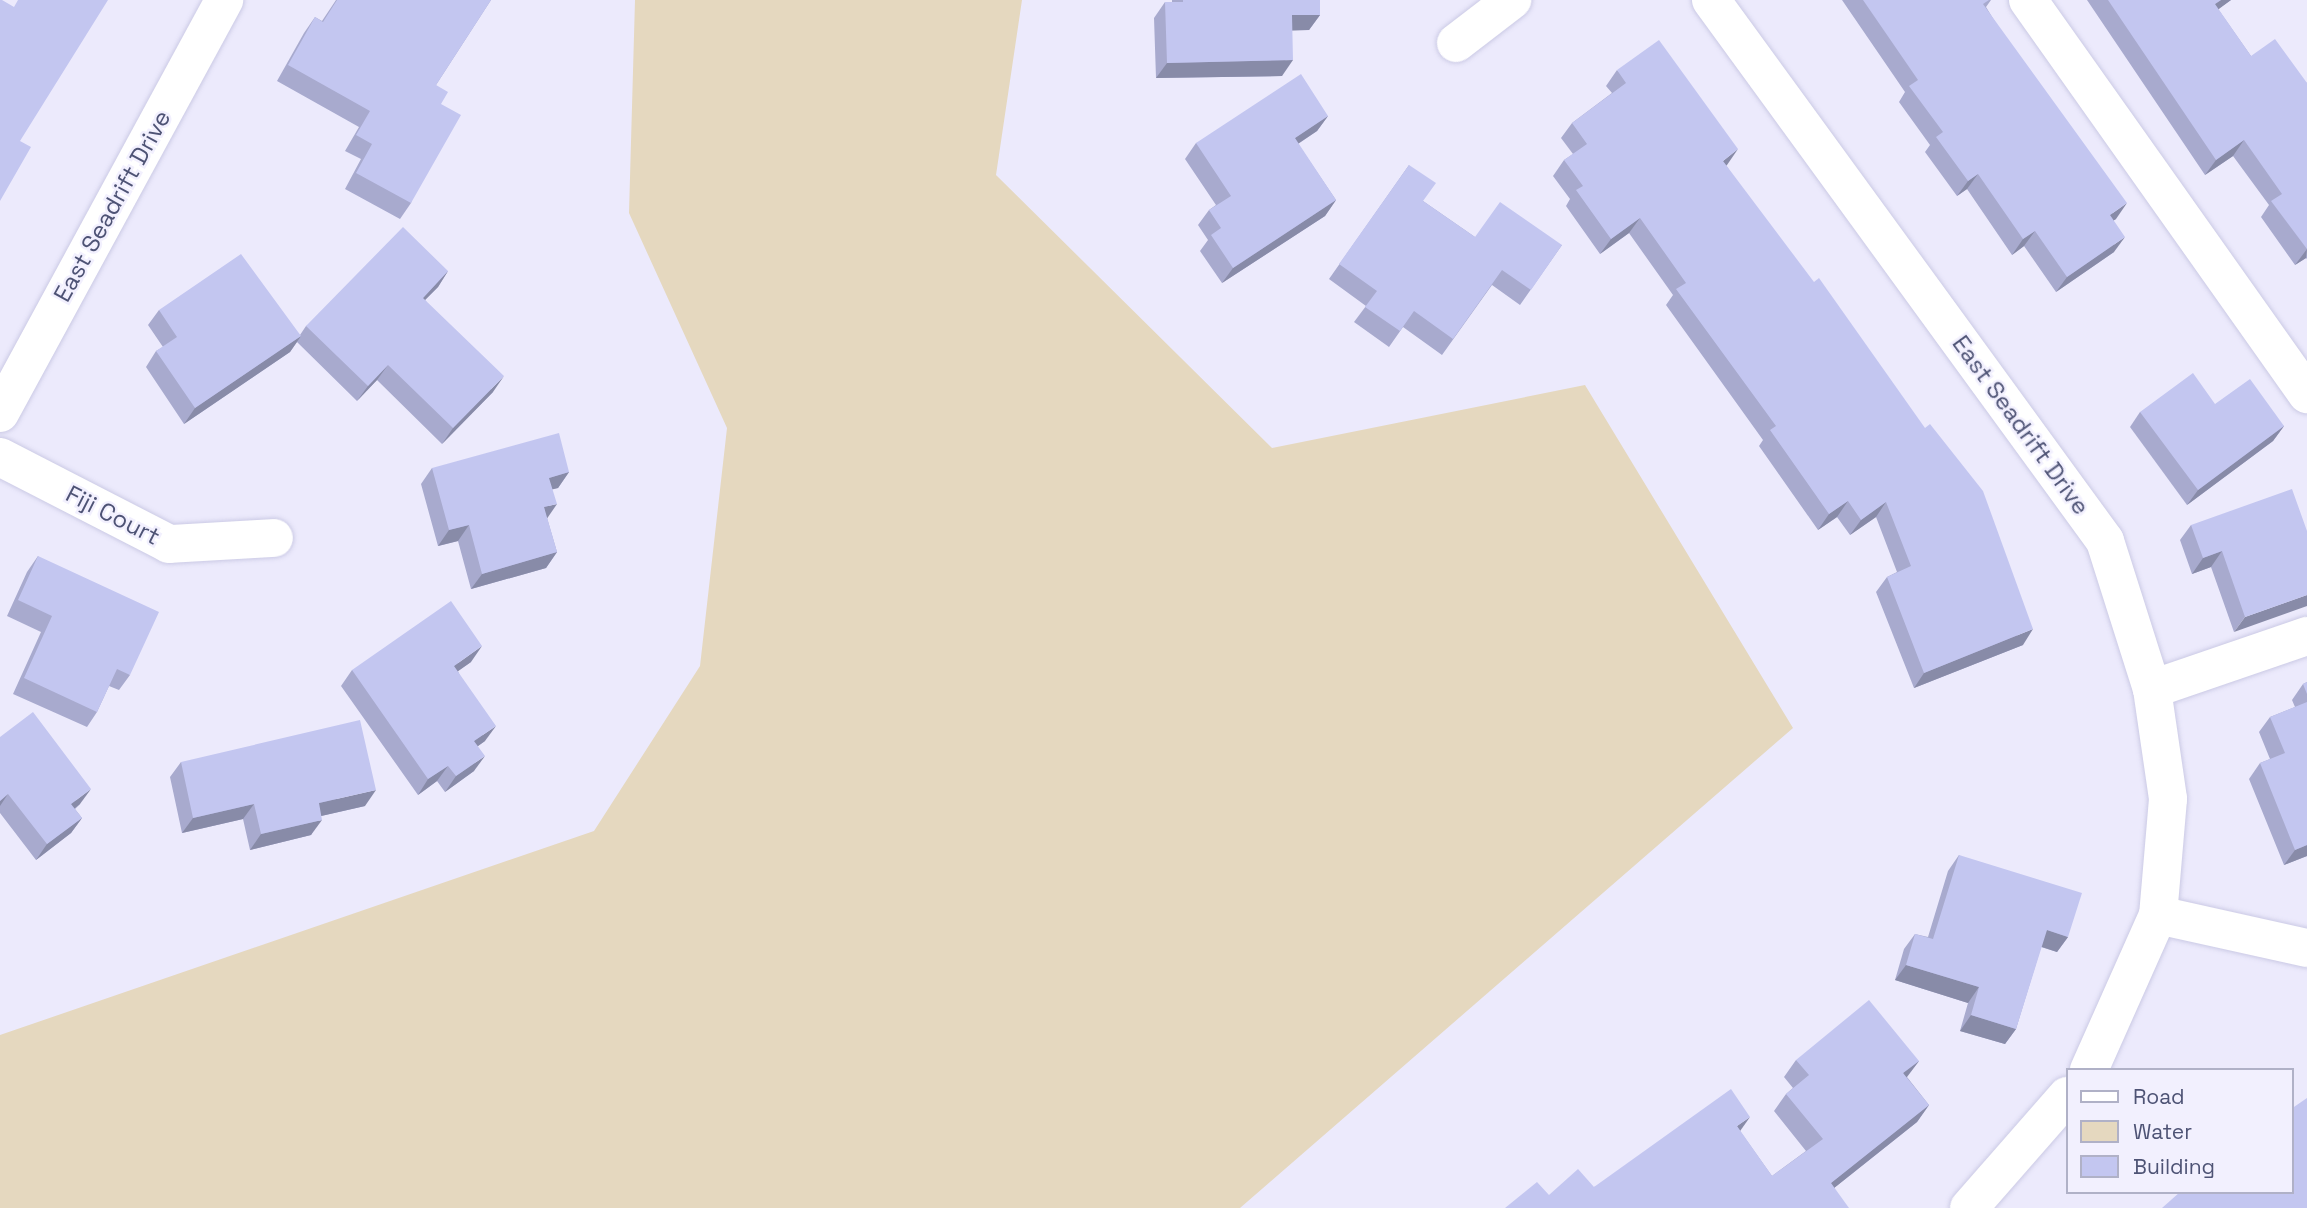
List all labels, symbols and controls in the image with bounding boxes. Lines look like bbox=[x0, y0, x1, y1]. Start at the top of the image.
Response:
street label: East Seadrift Drive bbox=[47, 105, 177, 307]
street label: East Seadrift Drive bbox=[1946, 330, 2096, 520]
street label: Fiji Court bbox=[61, 479, 165, 551]
legend bbox=[2066, 1068, 2293, 1194]
text: Road bbox=[2133, 1083, 2185, 1110]
text: Water bbox=[2133, 1118, 2192, 1145]
text: Building bbox=[2133, 1153, 2215, 1180]

